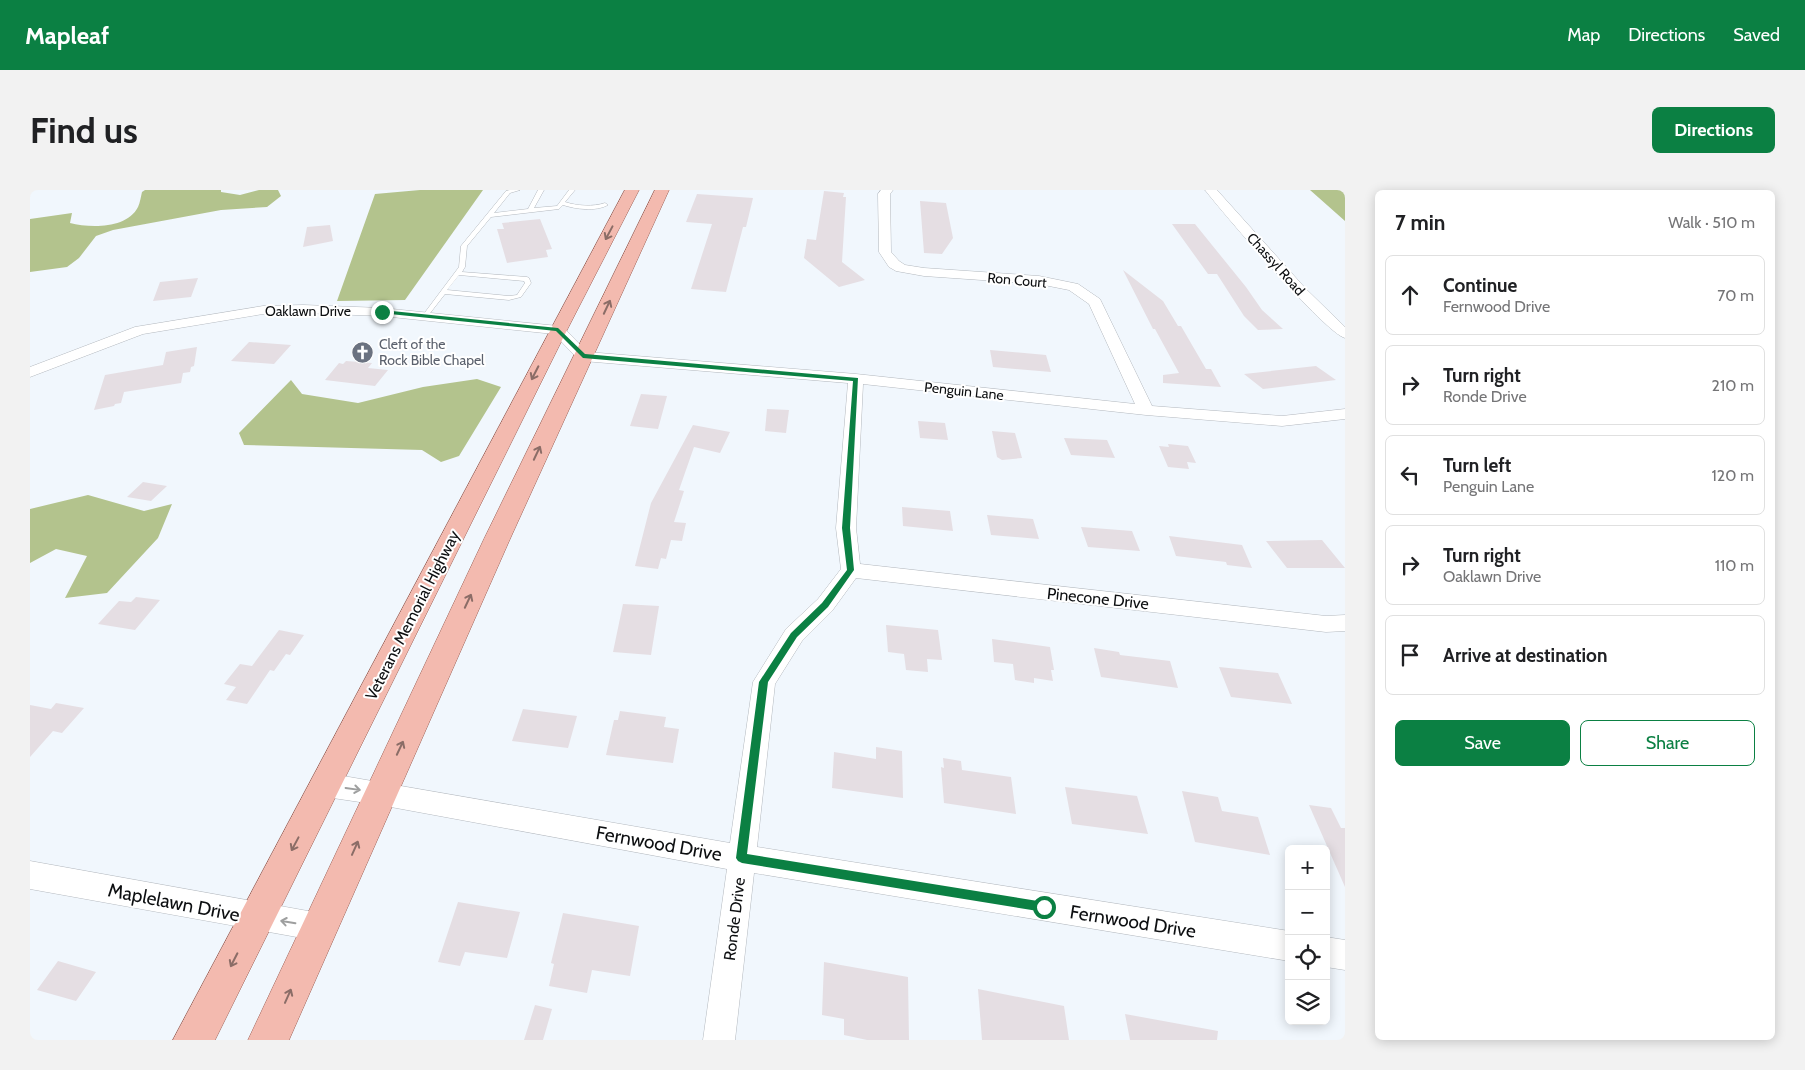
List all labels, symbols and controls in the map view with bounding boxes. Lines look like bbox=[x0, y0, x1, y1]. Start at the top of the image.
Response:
text: Mapleaf bbox=[25, 21, 109, 50]
text: Map bbox=[1567, 24, 1600, 46]
text: Directions bbox=[1628, 24, 1705, 46]
text: Saved bbox=[1733, 24, 1780, 46]
button: Directions bbox=[1652, 107, 1775, 153]
text: Find us bbox=[30, 109, 138, 152]
text: 7 min bbox=[1395, 210, 1445, 235]
text: Walk · 510 m bbox=[1668, 213, 1755, 232]
one-way arrow bbox=[604, 225, 613, 240]
street label: Chassyl Road bbox=[1243, 229, 1309, 299]
street label: Ron Court bbox=[987, 268, 1048, 292]
text: Continue bbox=[1443, 274, 1517, 297]
icon: ahead bbox=[1396, 281, 1424, 309]
text: 70 m bbox=[1717, 286, 1754, 305]
text: Fernwood Drive bbox=[1443, 297, 1550, 316]
one-way arrow bbox=[602, 299, 612, 314]
route end bbox=[371, 301, 394, 324]
street label: Oaklawn Drive bbox=[265, 302, 351, 320]
place label: Cleft of the Rock Bible Chapel bbox=[379, 335, 485, 369]
church icon: Cleft of the Rock Bible Chapel bbox=[351, 340, 375, 364]
text: Turn right bbox=[1443, 364, 1521, 387]
one-way arrow bbox=[530, 365, 540, 380]
icon: right bbox=[1396, 371, 1424, 399]
text: 210 m bbox=[1712, 376, 1754, 395]
street label: Penguin Lane bbox=[923, 378, 1005, 404]
text: Ronde Drive bbox=[1443, 387, 1527, 406]
one-way arrow bbox=[533, 446, 542, 461]
text: Turn left bbox=[1443, 454, 1511, 477]
icon: left bbox=[1396, 461, 1424, 489]
text: 120 m bbox=[1712, 466, 1754, 485]
text: Penguin Lane bbox=[1443, 477, 1534, 496]
street label: Veterans Memorial Highway bbox=[361, 527, 464, 703]
text: Turn right bbox=[1443, 544, 1521, 567]
icon: right bbox=[1396, 551, 1424, 579]
text: 110 m bbox=[1715, 556, 1754, 575]
text: Oaklawn Drive bbox=[1443, 567, 1541, 586]
street label: Pinecone Drive bbox=[1046, 584, 1150, 613]
one-way arrow bbox=[464, 594, 473, 609]
icon: arrive bbox=[1396, 641, 1424, 669]
text: Arrive at destination bbox=[1443, 644, 1607, 667]
button: Save bbox=[1395, 720, 1570, 766]
button: Share bbox=[1580, 720, 1755, 766]
one-way arrow bbox=[396, 741, 406, 756]
one-way arrow bbox=[345, 784, 361, 794]
street label: Fernwood Drive bbox=[594, 821, 724, 866]
one-way arrow bbox=[290, 836, 300, 851]
one-way arrow bbox=[351, 841, 360, 856]
map controls bbox=[1285, 845, 1330, 1025]
button: + bbox=[1285, 845, 1330, 890]
street label: Ronde Drive bbox=[720, 876, 749, 962]
street label: Maplelawn Drive bbox=[106, 878, 242, 927]
button: − bbox=[1285, 890, 1330, 935]
route start bbox=[1033, 896, 1056, 919]
street label: Fernwood Drive bbox=[1068, 900, 1198, 943]
one-way arrow bbox=[280, 916, 296, 926]
button: locate bbox=[1285, 935, 1330, 980]
one-way arrow bbox=[229, 953, 239, 968]
button: layers bbox=[1285, 980, 1330, 1025]
one-way arrow bbox=[284, 989, 293, 1004]

